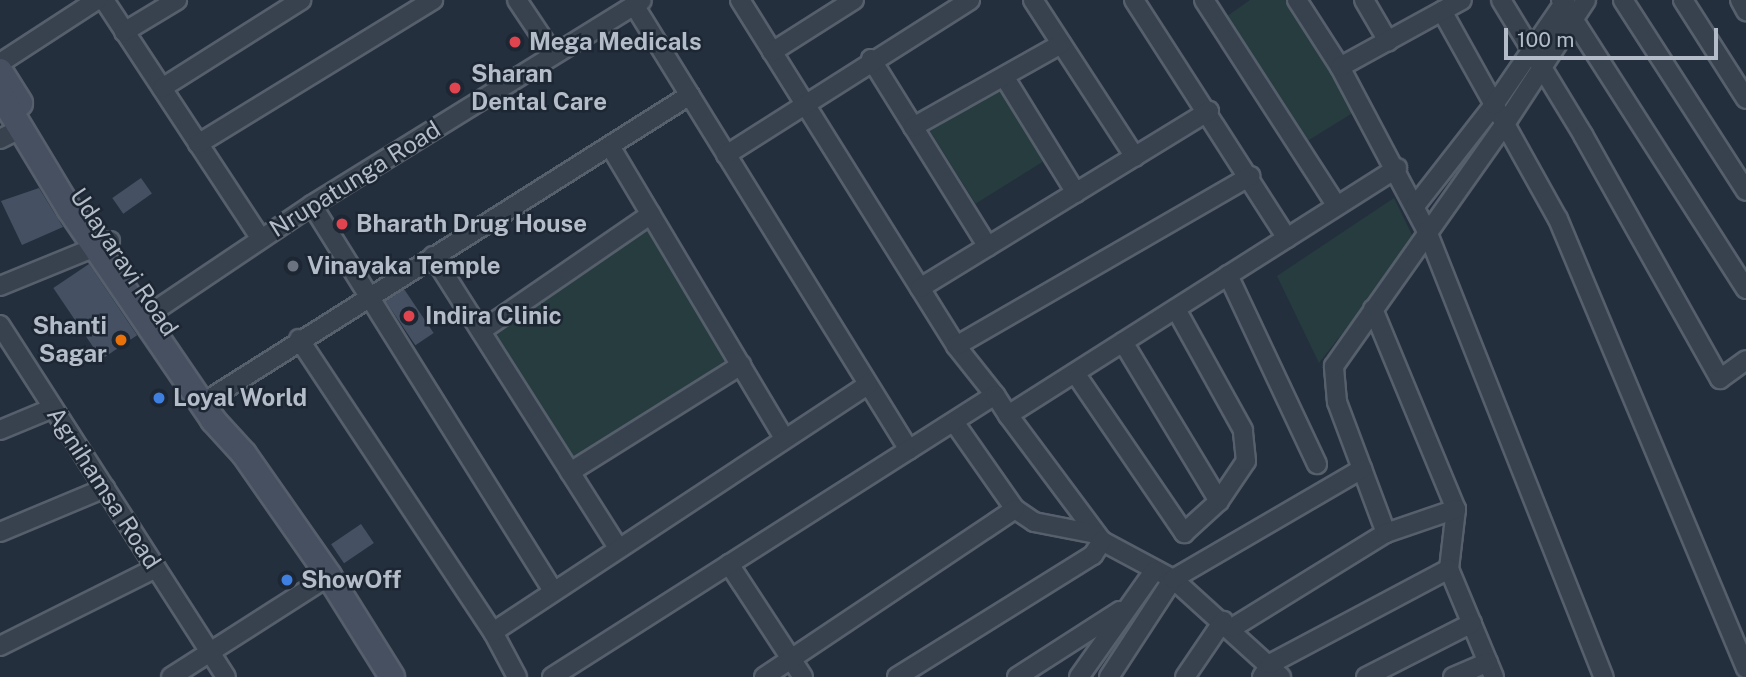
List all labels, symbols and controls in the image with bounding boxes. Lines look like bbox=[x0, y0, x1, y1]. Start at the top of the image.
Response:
scale bar bbox=[1508, 14, 1722, 58]
text: 100 m bbox=[1517, 27, 1574, 52]
place label: Mega Medicals bbox=[529, 28, 702, 56]
marker: Mega Medicals bbox=[507, 34, 523, 50]
place label: Sharan Dental Care bbox=[471, 60, 607, 116]
marker: Sharan Dental Care bbox=[445, 78, 465, 98]
street label: Nrupatunga Road bbox=[264, 115, 446, 243]
street label: Udayaravi Road bbox=[64, 183, 184, 341]
place label: Bharath Drug House bbox=[356, 210, 587, 238]
marker: Bharath Drug House bbox=[334, 216, 350, 232]
place label: Vinayaka Temple bbox=[307, 252, 501, 280]
marker: Vinayaka Temple bbox=[285, 258, 301, 274]
place label: Indira Clinic bbox=[425, 302, 562, 330]
marker: Indira Clinic bbox=[399, 306, 419, 326]
place label: Shanti Sagar bbox=[32, 312, 107, 368]
marker: Shanti Sagar bbox=[113, 332, 129, 348]
place label: Loyal World bbox=[173, 384, 307, 412]
marker: Loyal World bbox=[151, 390, 167, 406]
street label: Agnihamsa Road bbox=[41, 402, 167, 574]
place label: ShowOff bbox=[301, 566, 401, 594]
marker: ShowOff bbox=[279, 572, 295, 588]

